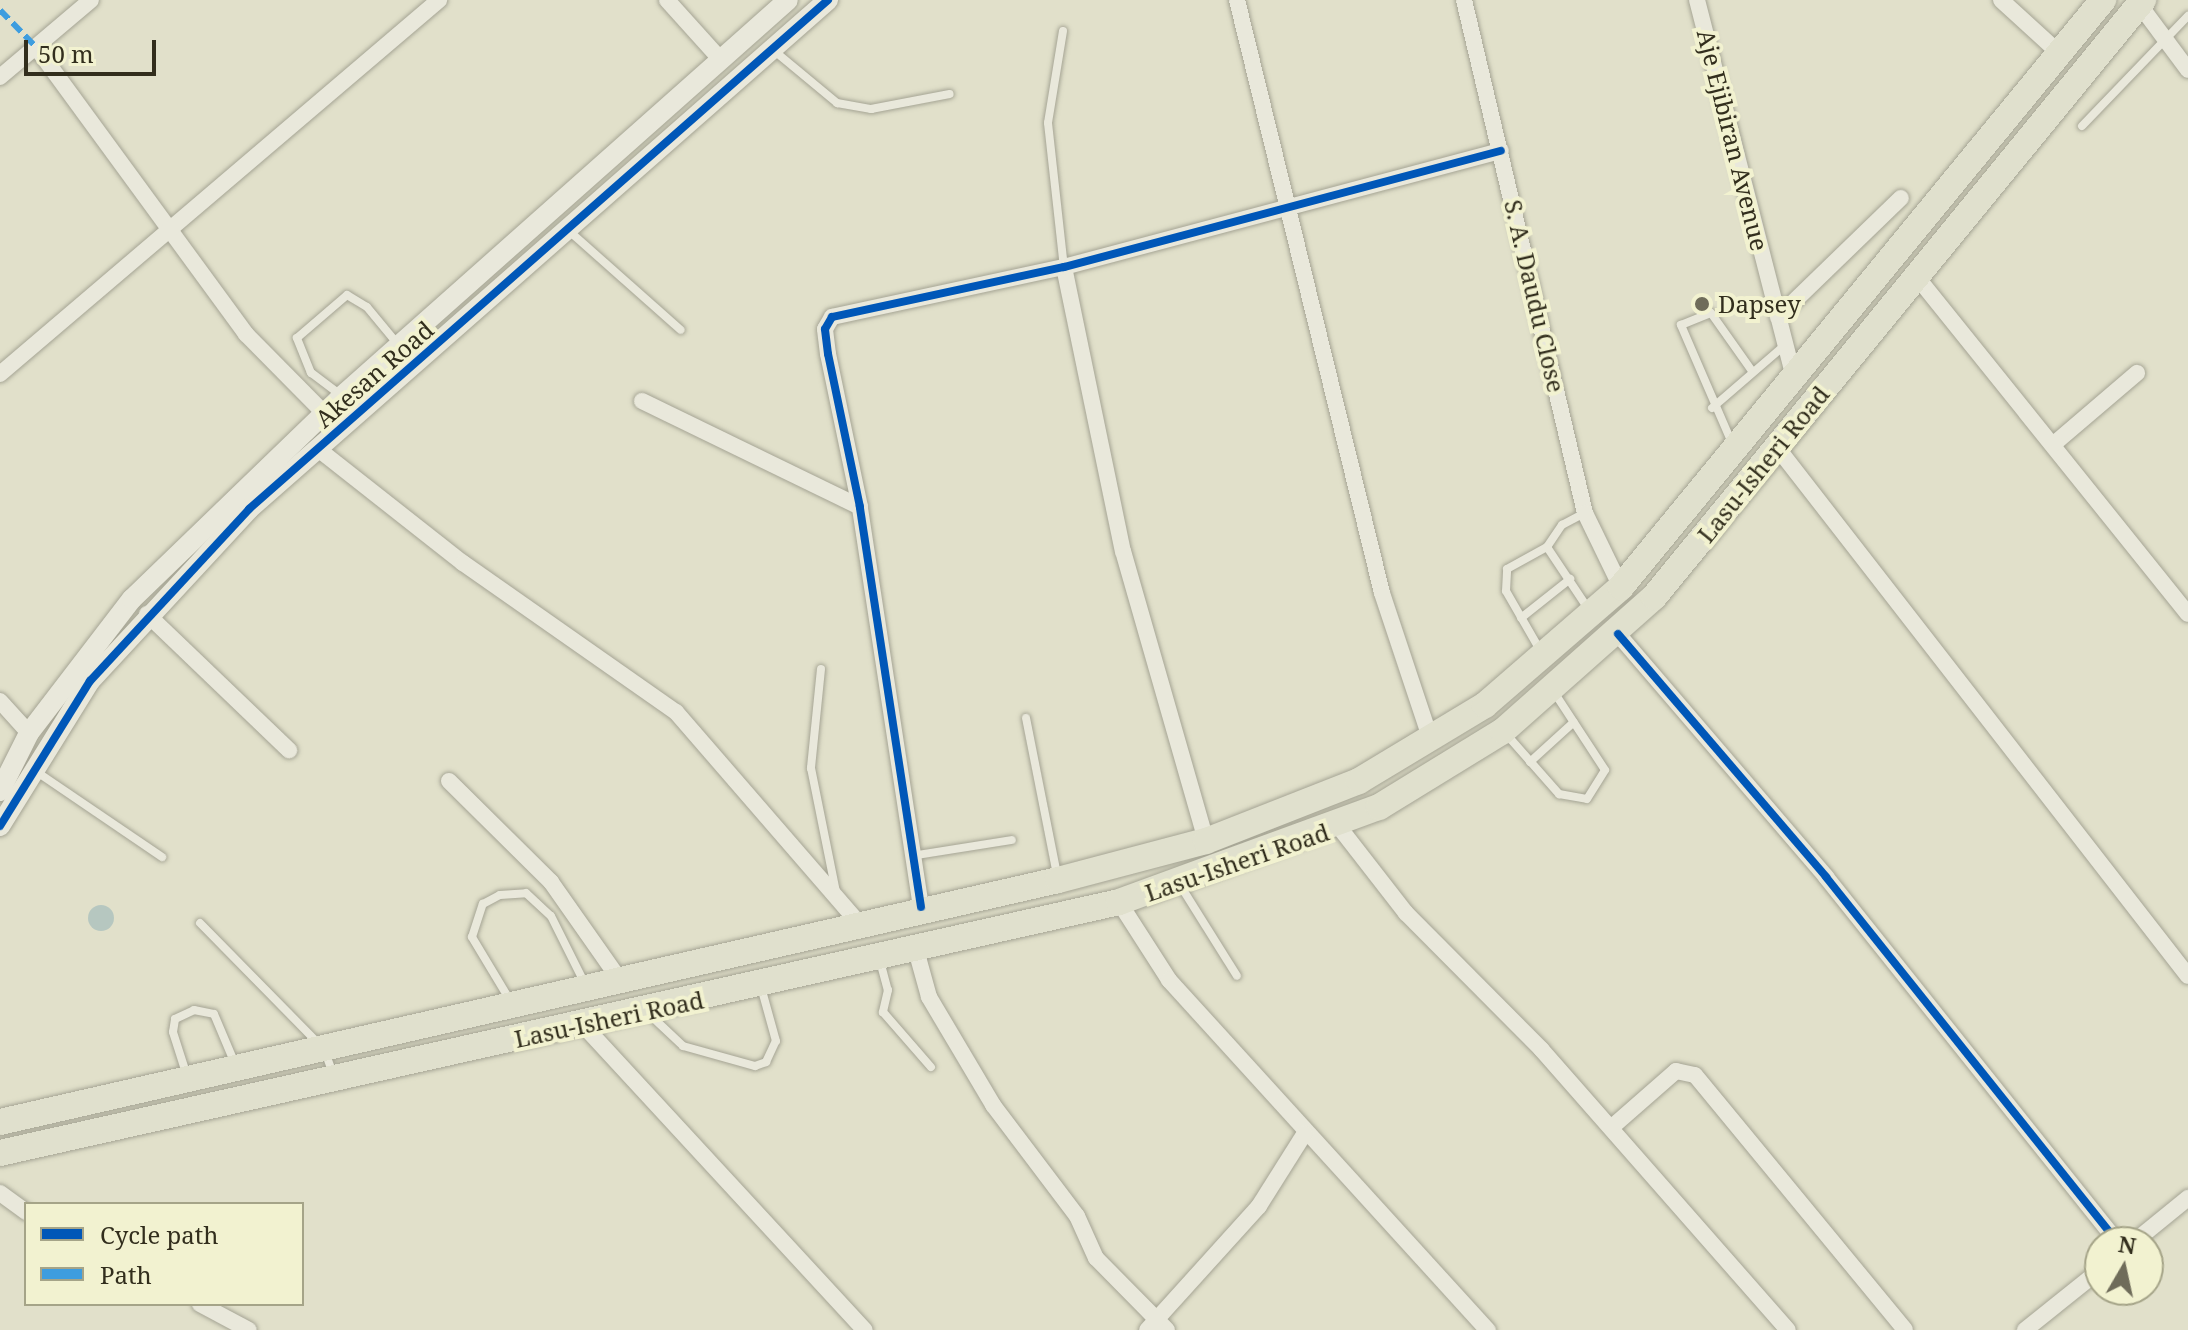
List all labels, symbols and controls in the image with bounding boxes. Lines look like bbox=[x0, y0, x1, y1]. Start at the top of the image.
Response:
scale bar bbox=[28, 24, 160, 74]
street label: Aje Ejibiran Avenue bbox=[1692, 26, 1774, 254]
text: 50 m bbox=[38, 37, 94, 70]
street label: S. A. Daudu Close bbox=[1499, 197, 1571, 395]
place label: Dapsey bbox=[1718, 290, 1801, 318]
marker: Dapsey bbox=[1693, 295, 1711, 313]
street label: Akesan Road bbox=[309, 315, 439, 433]
street label: Lasu-Isheri Road bbox=[1691, 380, 1835, 548]
street label: Lasu-Isheri Road bbox=[1141, 817, 1333, 907]
street label: Lasu-Isheri Road bbox=[512, 985, 706, 1053]
legend bbox=[24, 1202, 304, 1306]
text: Cycle path bbox=[100, 1218, 219, 1251]
north arrow bbox=[2084, 1226, 2164, 1306]
text: N bbox=[2117, 1228, 2138, 1260]
text: Path bbox=[100, 1258, 152, 1291]

